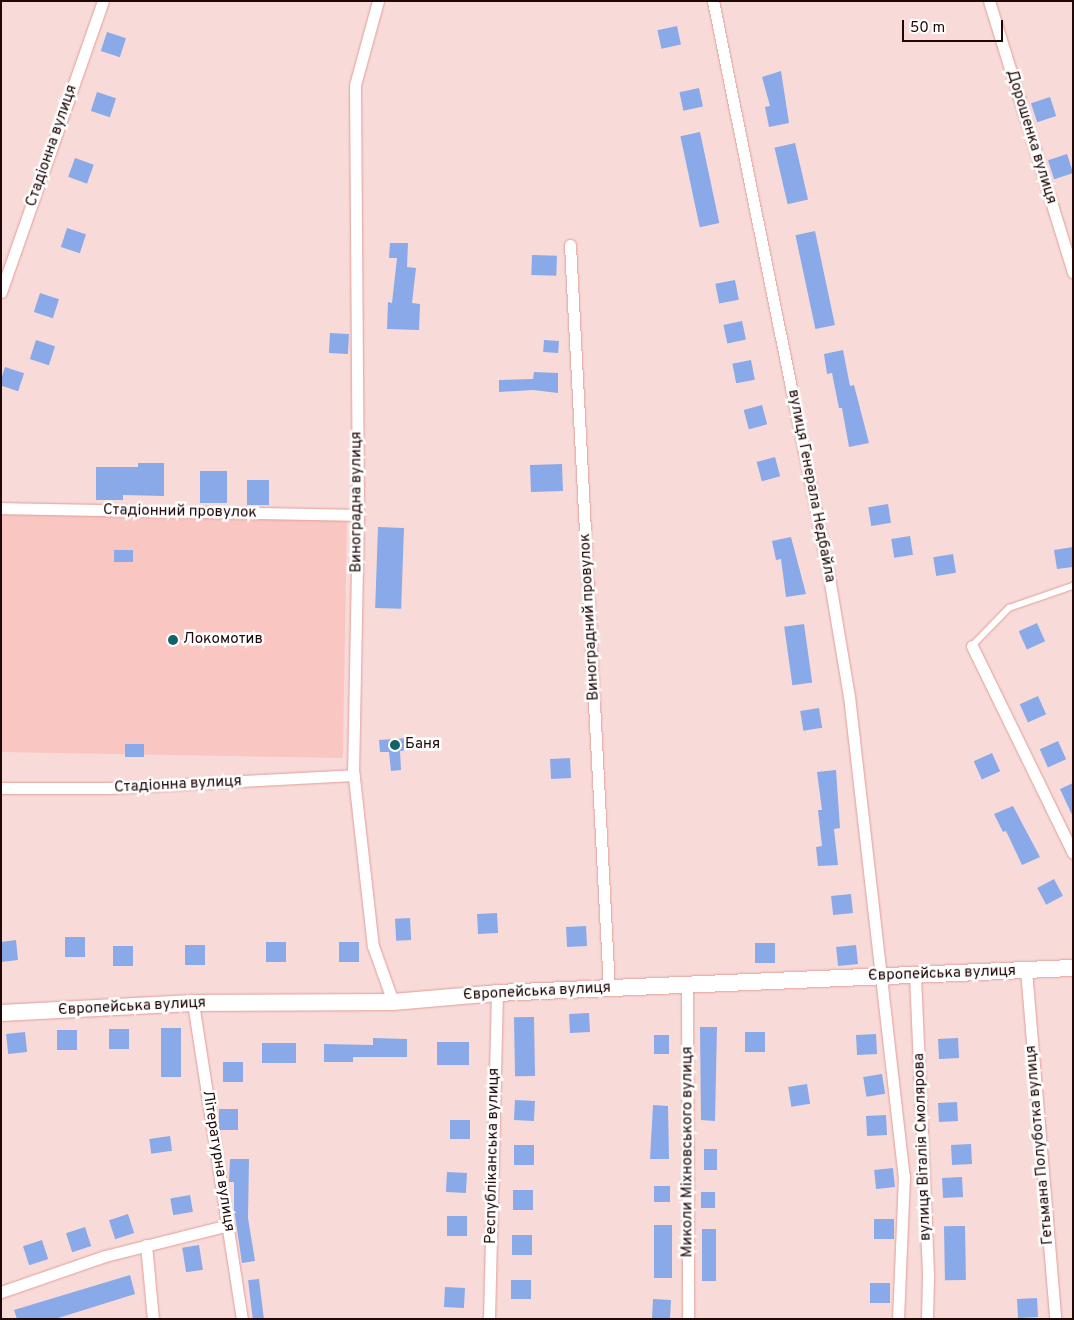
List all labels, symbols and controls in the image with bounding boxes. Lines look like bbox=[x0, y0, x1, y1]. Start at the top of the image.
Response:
scale bar bbox=[904, 10, 1005, 42]
text: 50 m bbox=[910, 19, 945, 38]
street label: Дорошенка вулиця bbox=[1002, 68, 1060, 206]
street label: Стадіонна вулиця bbox=[23, 83, 81, 209]
street label: вулиця Генерала Недбайла bbox=[783, 388, 839, 584]
street label: Виноградна вулиця bbox=[348, 431, 366, 573]
street label: Стадіонний провулок bbox=[103, 502, 257, 522]
street label: Виноградний провулок bbox=[577, 533, 603, 701]
place label: Локомотив bbox=[183, 631, 263, 649]
marker: Локомотив bbox=[167, 634, 179, 646]
place label: Баня bbox=[405, 736, 440, 754]
marker: Баня bbox=[389, 739, 401, 751]
street label: Стадіонна вулиця bbox=[114, 773, 242, 797]
street label: Європейська вулиця bbox=[868, 962, 1016, 986]
street label: Європейська вулиця bbox=[463, 979, 611, 1005]
street label: Європейська вулиця bbox=[58, 994, 206, 1020]
street label: Гетьмана Полуботка вулиця bbox=[1022, 1044, 1058, 1246]
street label: Миколи Міхновського вулиця bbox=[679, 1046, 697, 1258]
street label: вулиця Віталія Смолярова bbox=[911, 1053, 935, 1241]
street label: Республіканська вулиця bbox=[482, 1068, 504, 1244]
street label: Літературна вулиця bbox=[198, 1089, 238, 1233]

